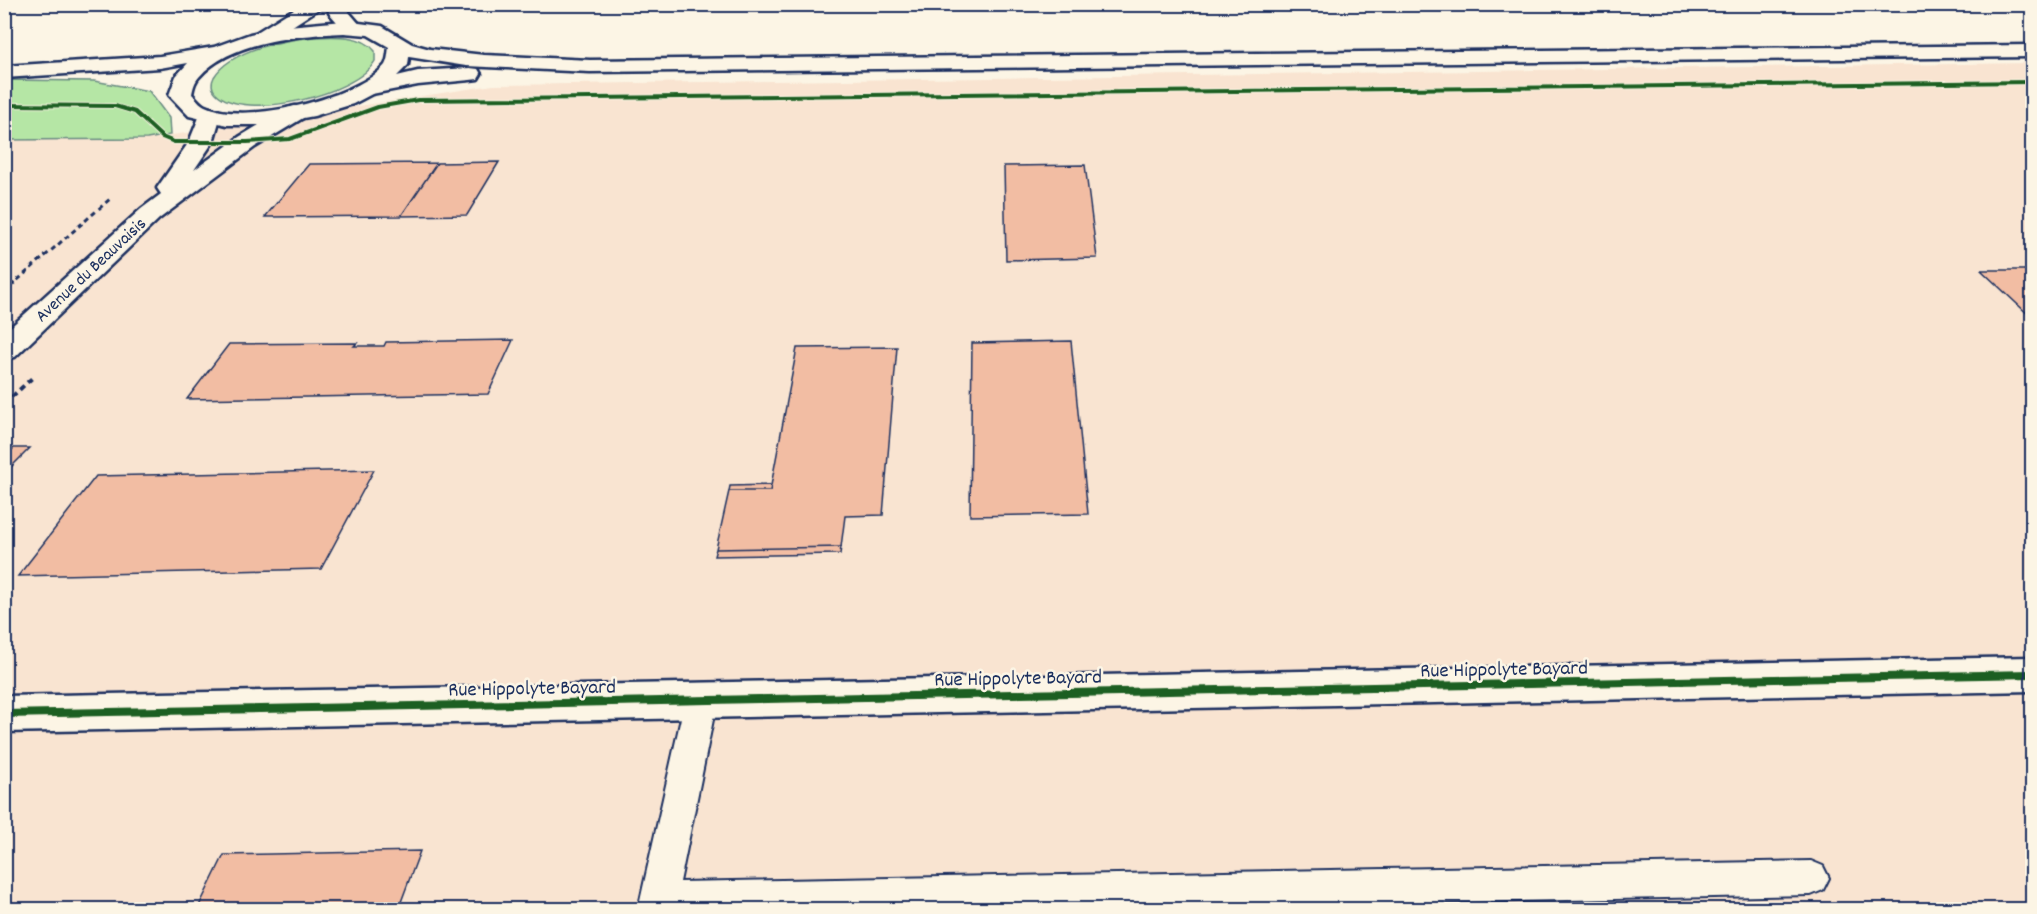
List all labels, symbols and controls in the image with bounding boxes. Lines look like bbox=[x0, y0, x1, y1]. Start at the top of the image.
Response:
street label: Avenue du Beauvaisis bbox=[31, 213, 153, 329]
street label: Rue Hippolyte Bayard bbox=[1420, 655, 1588, 687]
street label: Rue Hippolyte Bayard bbox=[934, 664, 1102, 696]
street label: Rue Hippolyte Bayard bbox=[448, 674, 616, 706]

